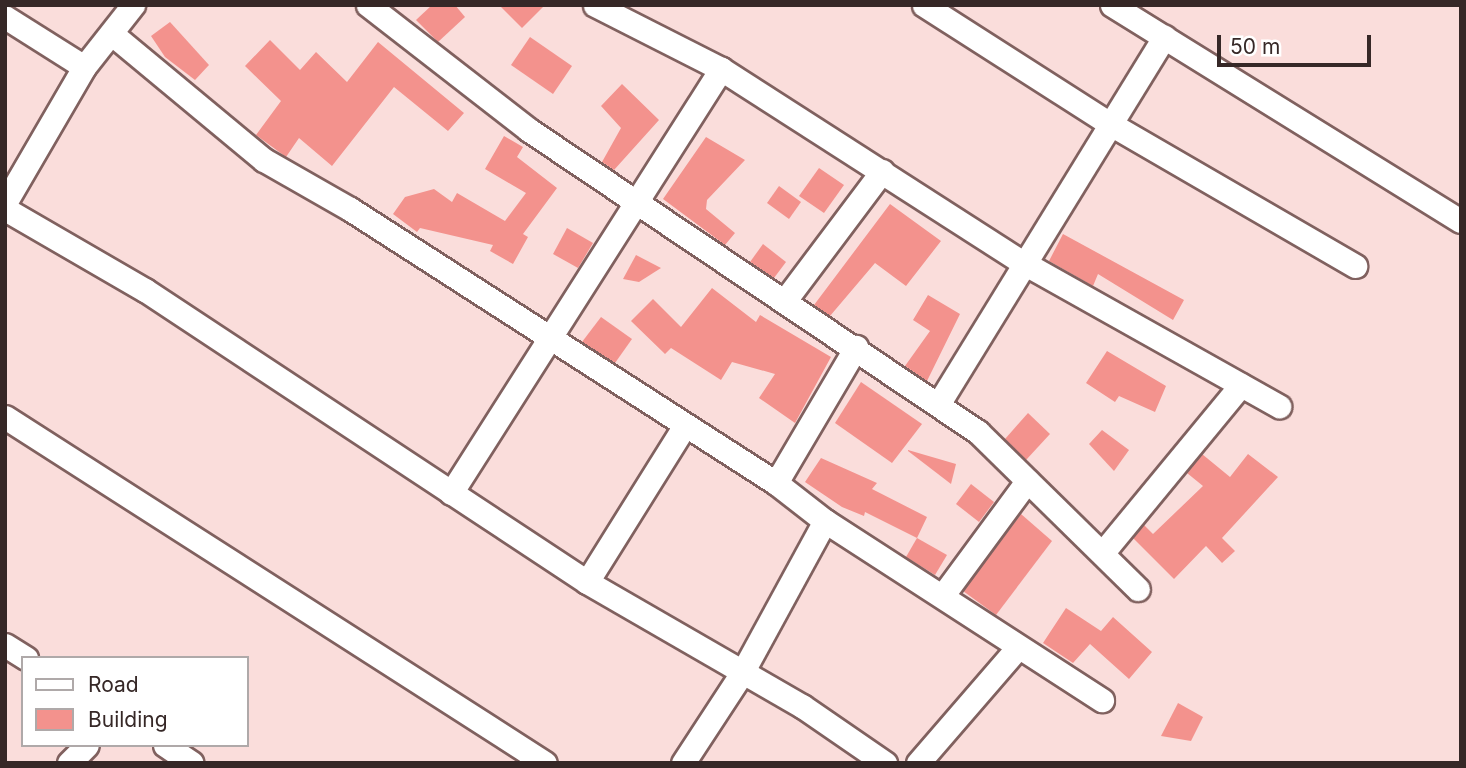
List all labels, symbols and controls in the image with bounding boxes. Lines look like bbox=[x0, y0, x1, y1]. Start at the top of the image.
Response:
scale bar bbox=[1221, 21, 1375, 65]
text: 50 m bbox=[1230, 34, 1280, 59]
legend bbox=[21, 656, 248, 747]
text: Road bbox=[88, 672, 139, 697]
text: Building bbox=[88, 707, 168, 732]

